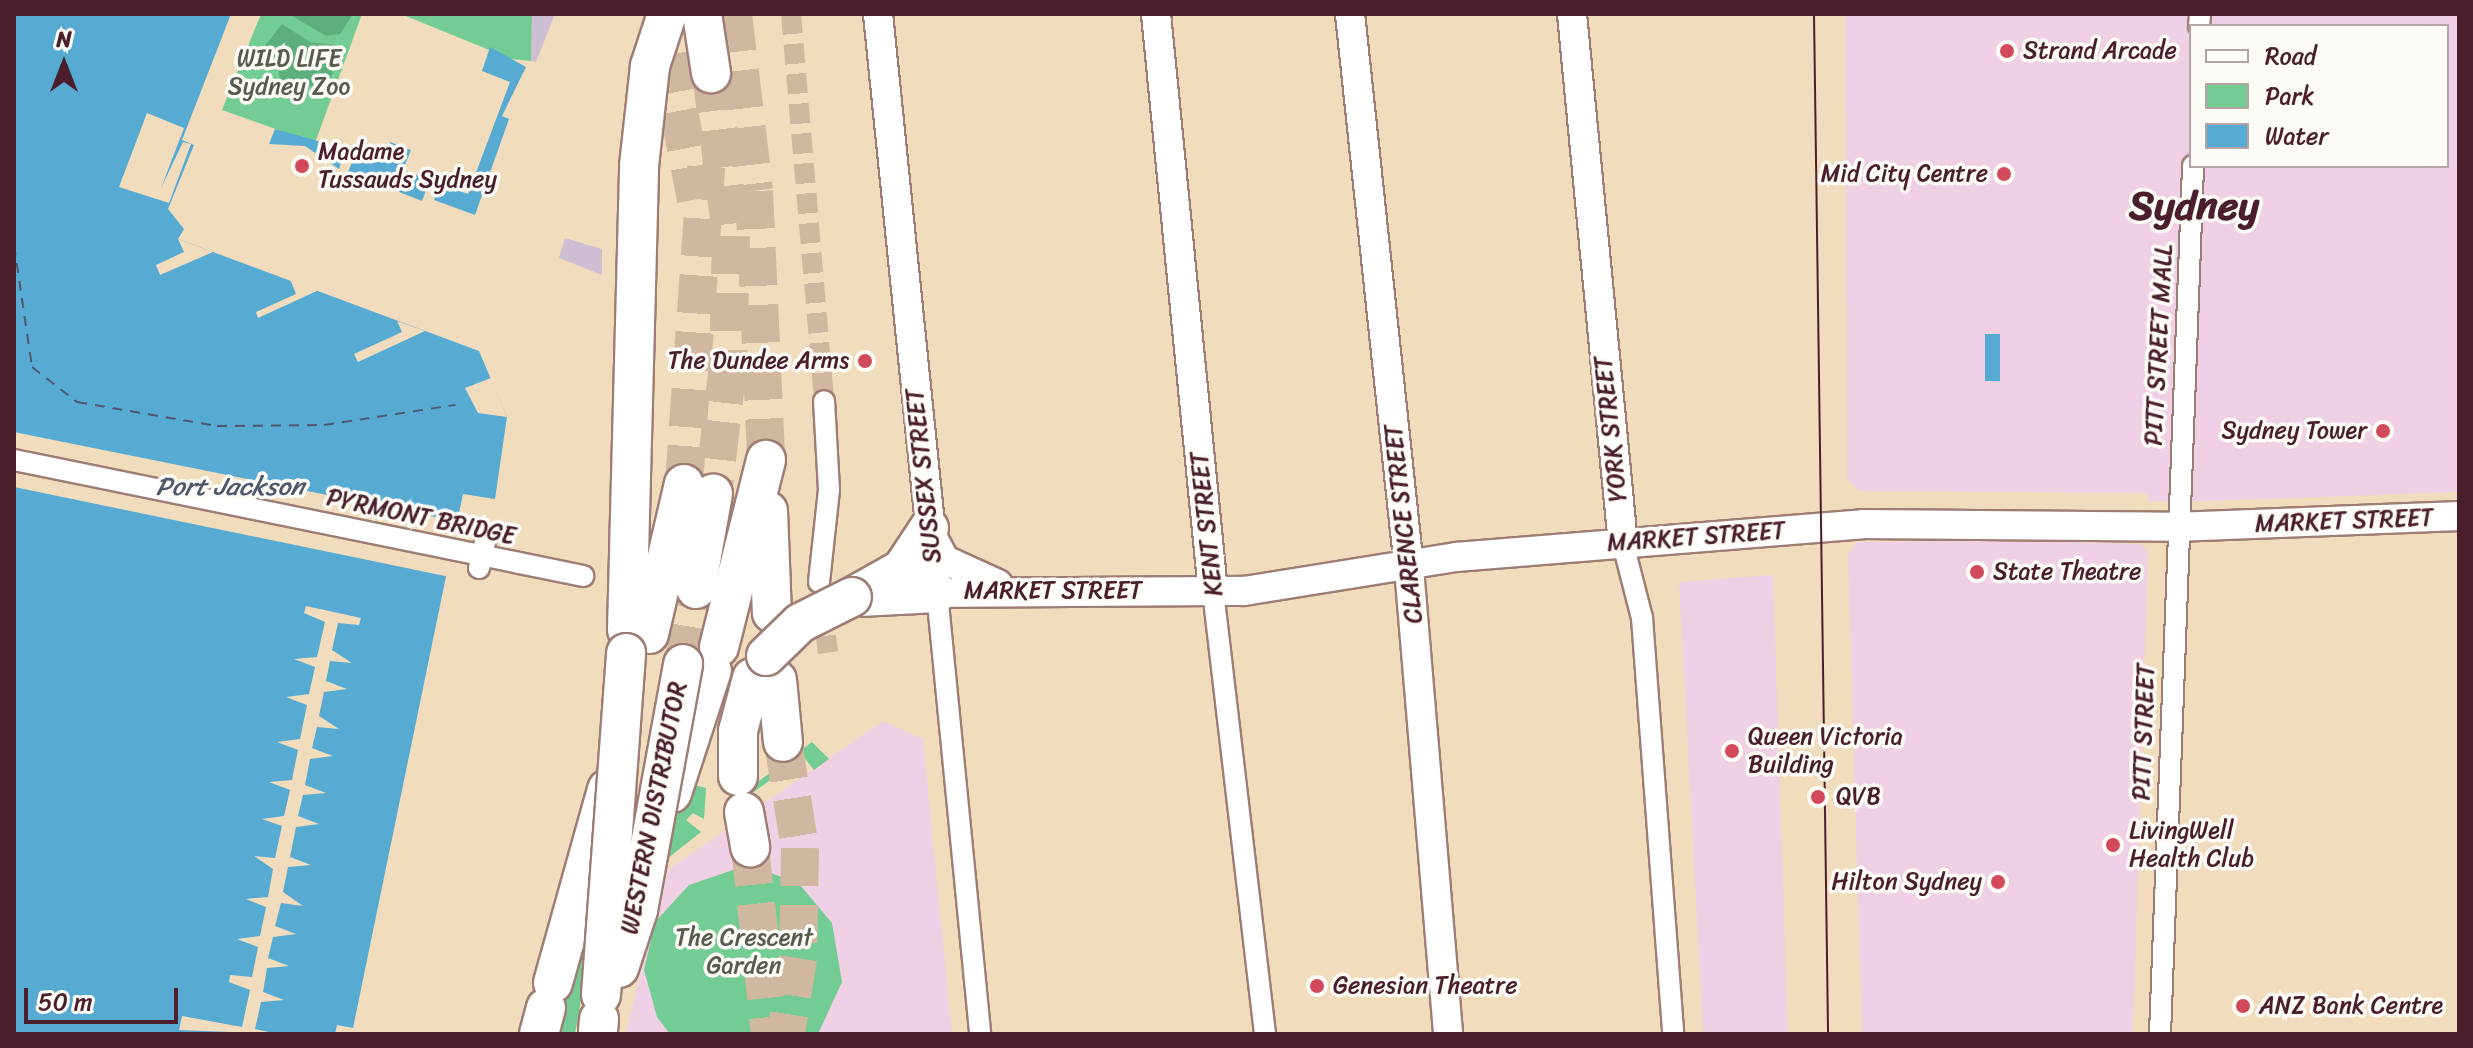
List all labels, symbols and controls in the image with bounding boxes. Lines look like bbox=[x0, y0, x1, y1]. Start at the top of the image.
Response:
text: N bbox=[56, 20, 72, 59]
north arrow bbox=[24, 24, 104, 104]
legend bbox=[2189, 24, 2449, 168]
text: Road bbox=[2265, 35, 2316, 77]
place label: Strand Arcade bbox=[2023, 37, 2177, 65]
marker: Strand Arcade bbox=[1998, 42, 2016, 60]
park label: WILD LIFE Sydney Zoo bbox=[228, 45, 350, 101]
text: Park bbox=[2265, 75, 2314, 117]
text: Water bbox=[2265, 115, 2328, 157]
place label: Madame Tussauds Sydney bbox=[318, 138, 497, 194]
marker: Madame Tussauds Sydney bbox=[293, 157, 311, 175]
place label: Mid City Centre bbox=[1819, 160, 1988, 188]
marker: Mid City Centre bbox=[1995, 165, 2013, 183]
district label: Sydney bbox=[2129, 182, 2259, 230]
street label: PITT STREET MALL bbox=[2139, 244, 2179, 446]
place label: The Dundee Arms bbox=[668, 347, 849, 375]
marker: The Dundee Arms bbox=[856, 352, 874, 370]
street label: YORK STREET bbox=[1589, 355, 1633, 503]
street label: SUSSEX STREET bbox=[900, 387, 948, 565]
place label: Sydney Tower bbox=[2221, 417, 2367, 445]
street label: CLARENCE STREET bbox=[1379, 422, 1429, 626]
marker: Sydney Tower bbox=[2374, 422, 2392, 440]
street label: KENT STREET bbox=[1185, 450, 1229, 598]
water label: Port Jackson bbox=[156, 471, 304, 503]
street label: PYRMONT BRIDGE bbox=[323, 483, 519, 551]
street label: MARKET STREET bbox=[2254, 503, 2434, 539]
street label: MARKET STREET bbox=[1606, 516, 1786, 558]
place label: State Theatre bbox=[1993, 558, 2142, 586]
marker: State Theatre bbox=[1968, 563, 1986, 581]
street label: MARKET STREET bbox=[963, 577, 1143, 605]
street label: PITT STREET bbox=[2127, 663, 2161, 801]
street label: WESTERN DISTRIBUTOR bbox=[616, 680, 692, 936]
place label: Queen Victoria Building bbox=[1748, 723, 1904, 779]
marker: Queen Victoria Building bbox=[1723, 742, 1741, 760]
place label: QVB bbox=[1836, 783, 1881, 811]
marker: QVB bbox=[1807, 786, 1829, 808]
place label: LivingWell Health Club bbox=[2129, 817, 2254, 873]
marker: LivingWell Health Club bbox=[2104, 836, 2122, 854]
place label: Hilton Sydney bbox=[1832, 868, 1982, 896]
marker: Hilton Sydney bbox=[1989, 873, 2007, 891]
park label: The Crescent Garden bbox=[674, 924, 814, 980]
scale bar bbox=[28, 972, 182, 1022]
place label: Genesian Theatre bbox=[1333, 972, 1517, 1000]
marker: Genesian Theatre bbox=[1308, 977, 1326, 995]
text: 50 m bbox=[38, 981, 93, 1023]
place label: ANZ Bank Centre bbox=[2259, 992, 2443, 1020]
marker: ANZ Bank Centre bbox=[2234, 997, 2252, 1015]

